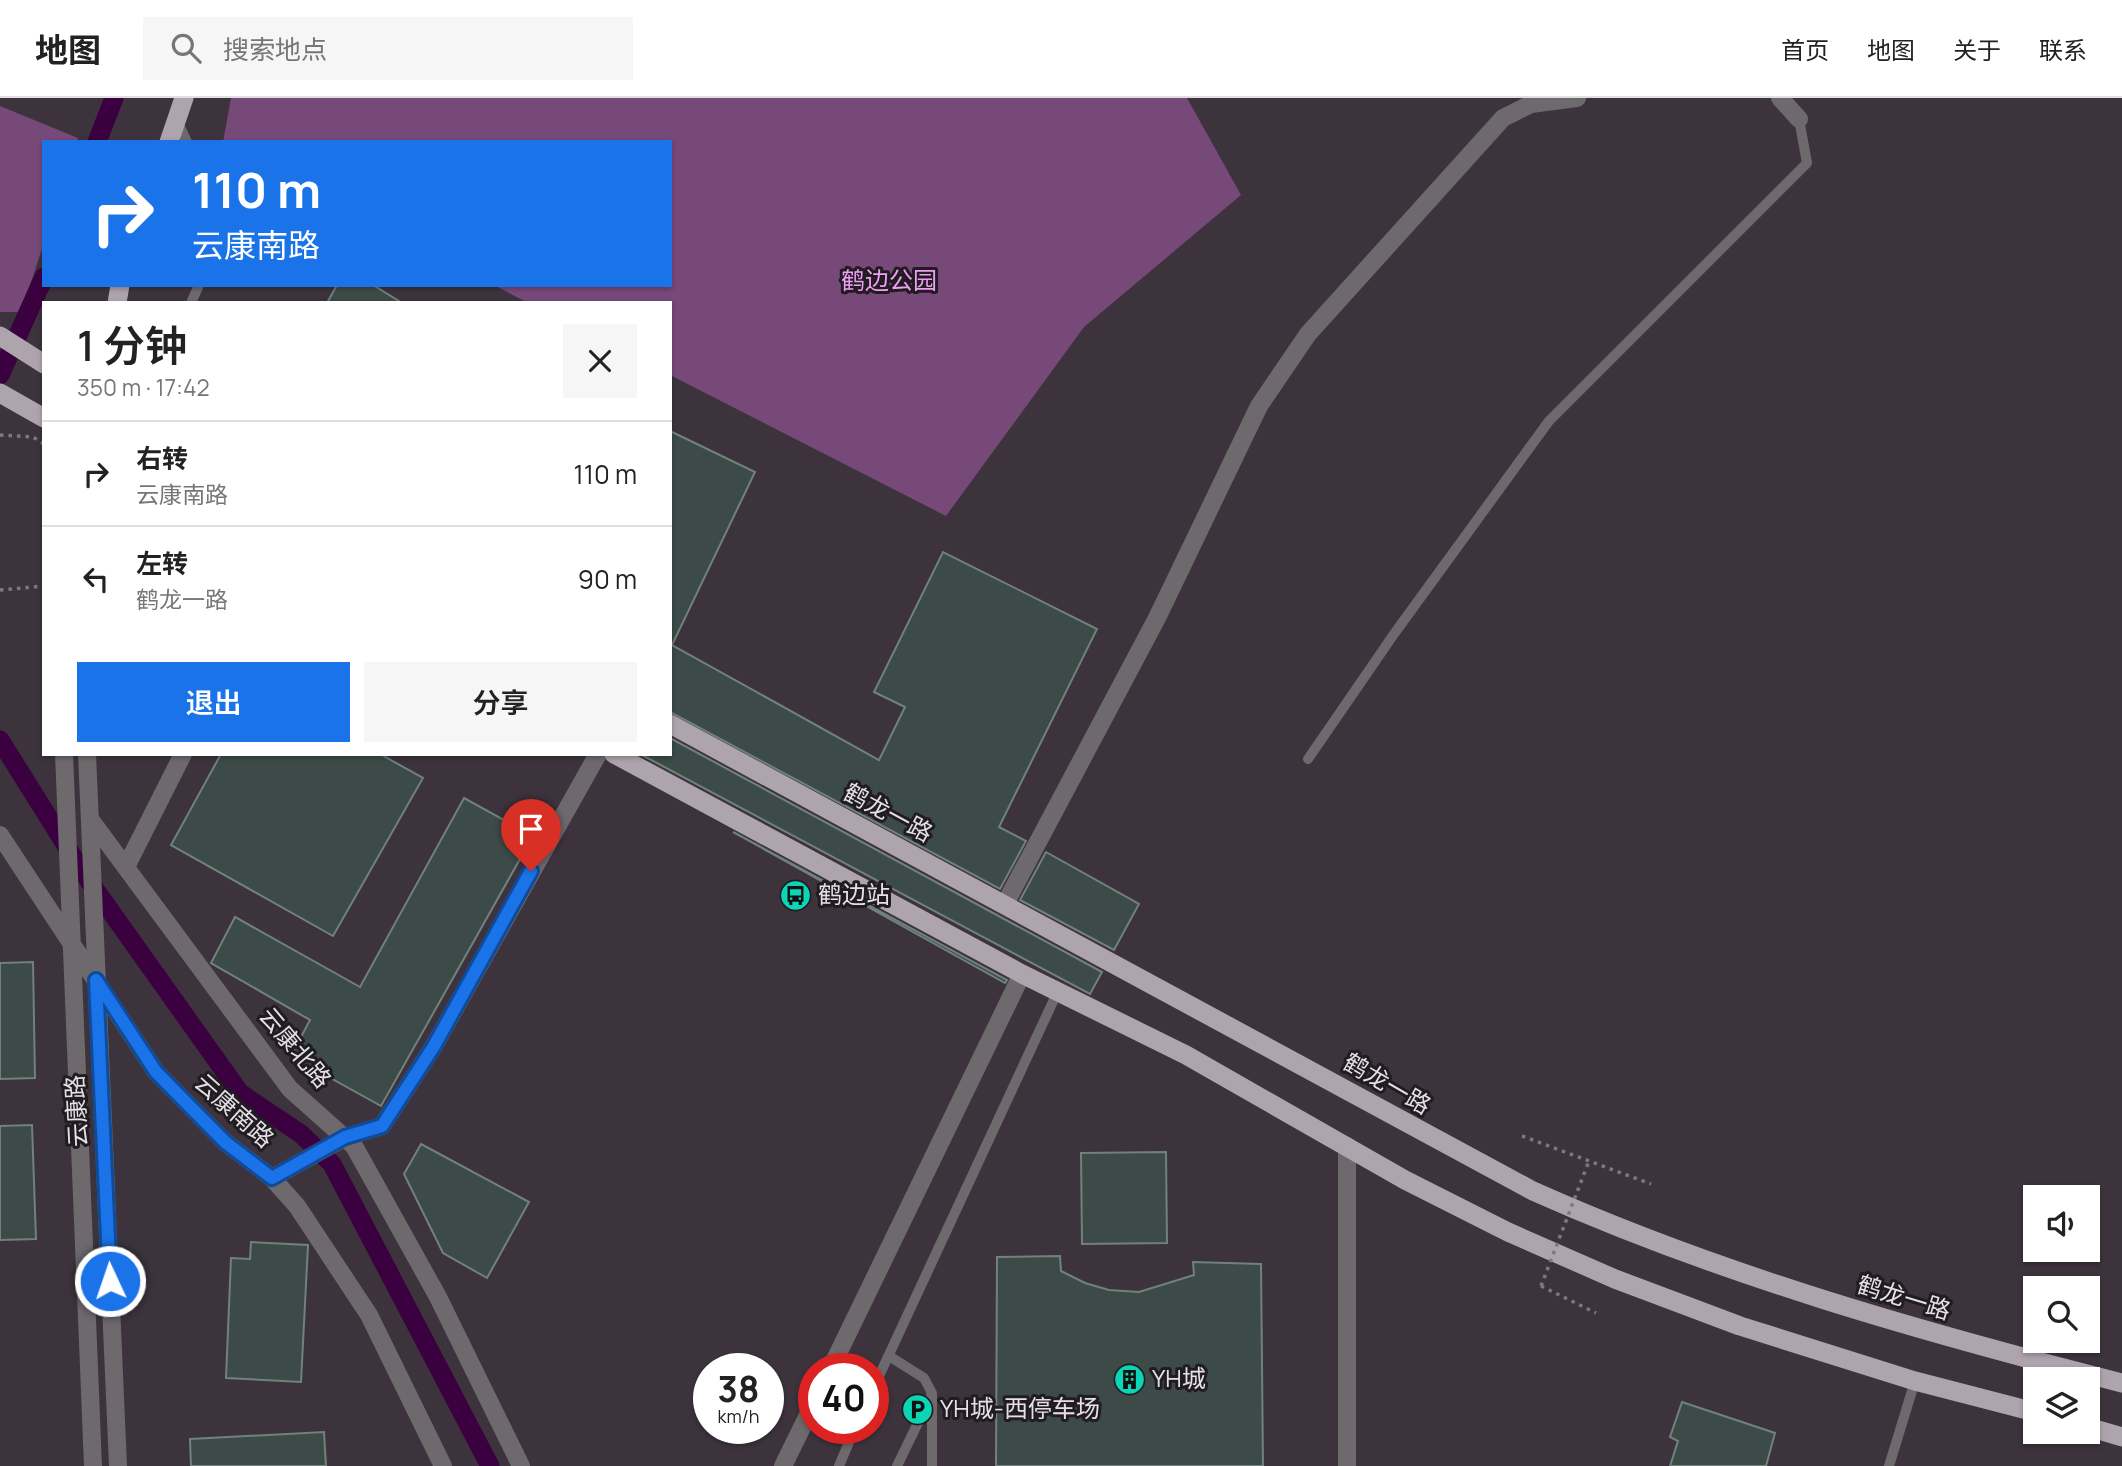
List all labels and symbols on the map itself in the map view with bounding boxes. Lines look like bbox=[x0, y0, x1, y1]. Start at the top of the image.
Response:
park label: 鹤边公园 bbox=[841, 263, 937, 296]
street label: 鹤龙一路 bbox=[839, 775, 939, 849]
pin bbox=[501, 799, 561, 871]
place label: 鹤边站 bbox=[818, 877, 890, 910]
bus stop icon: 鹤边站 bbox=[778, 878, 812, 912]
street label: 云康北路 bbox=[253, 1000, 340, 1094]
street label: 鹤龙一路 bbox=[1338, 1044, 1438, 1121]
street label: 云康南路 bbox=[188, 1066, 282, 1154]
street label: 云康路 bbox=[57, 1074, 94, 1148]
position arrow bbox=[73, 1244, 147, 1318]
street label: 鹤龙一路 bbox=[1854, 1267, 1955, 1326]
speed limit sign: 40 bbox=[798, 1353, 889, 1444]
place label: YH城 bbox=[1152, 1361, 1206, 1394]
building icon: YH城 bbox=[1112, 1362, 1146, 1396]
place label: YH城-西停车场 bbox=[940, 1391, 1100, 1424]
parking icon: YH城-西停车场 bbox=[900, 1392, 934, 1426]

